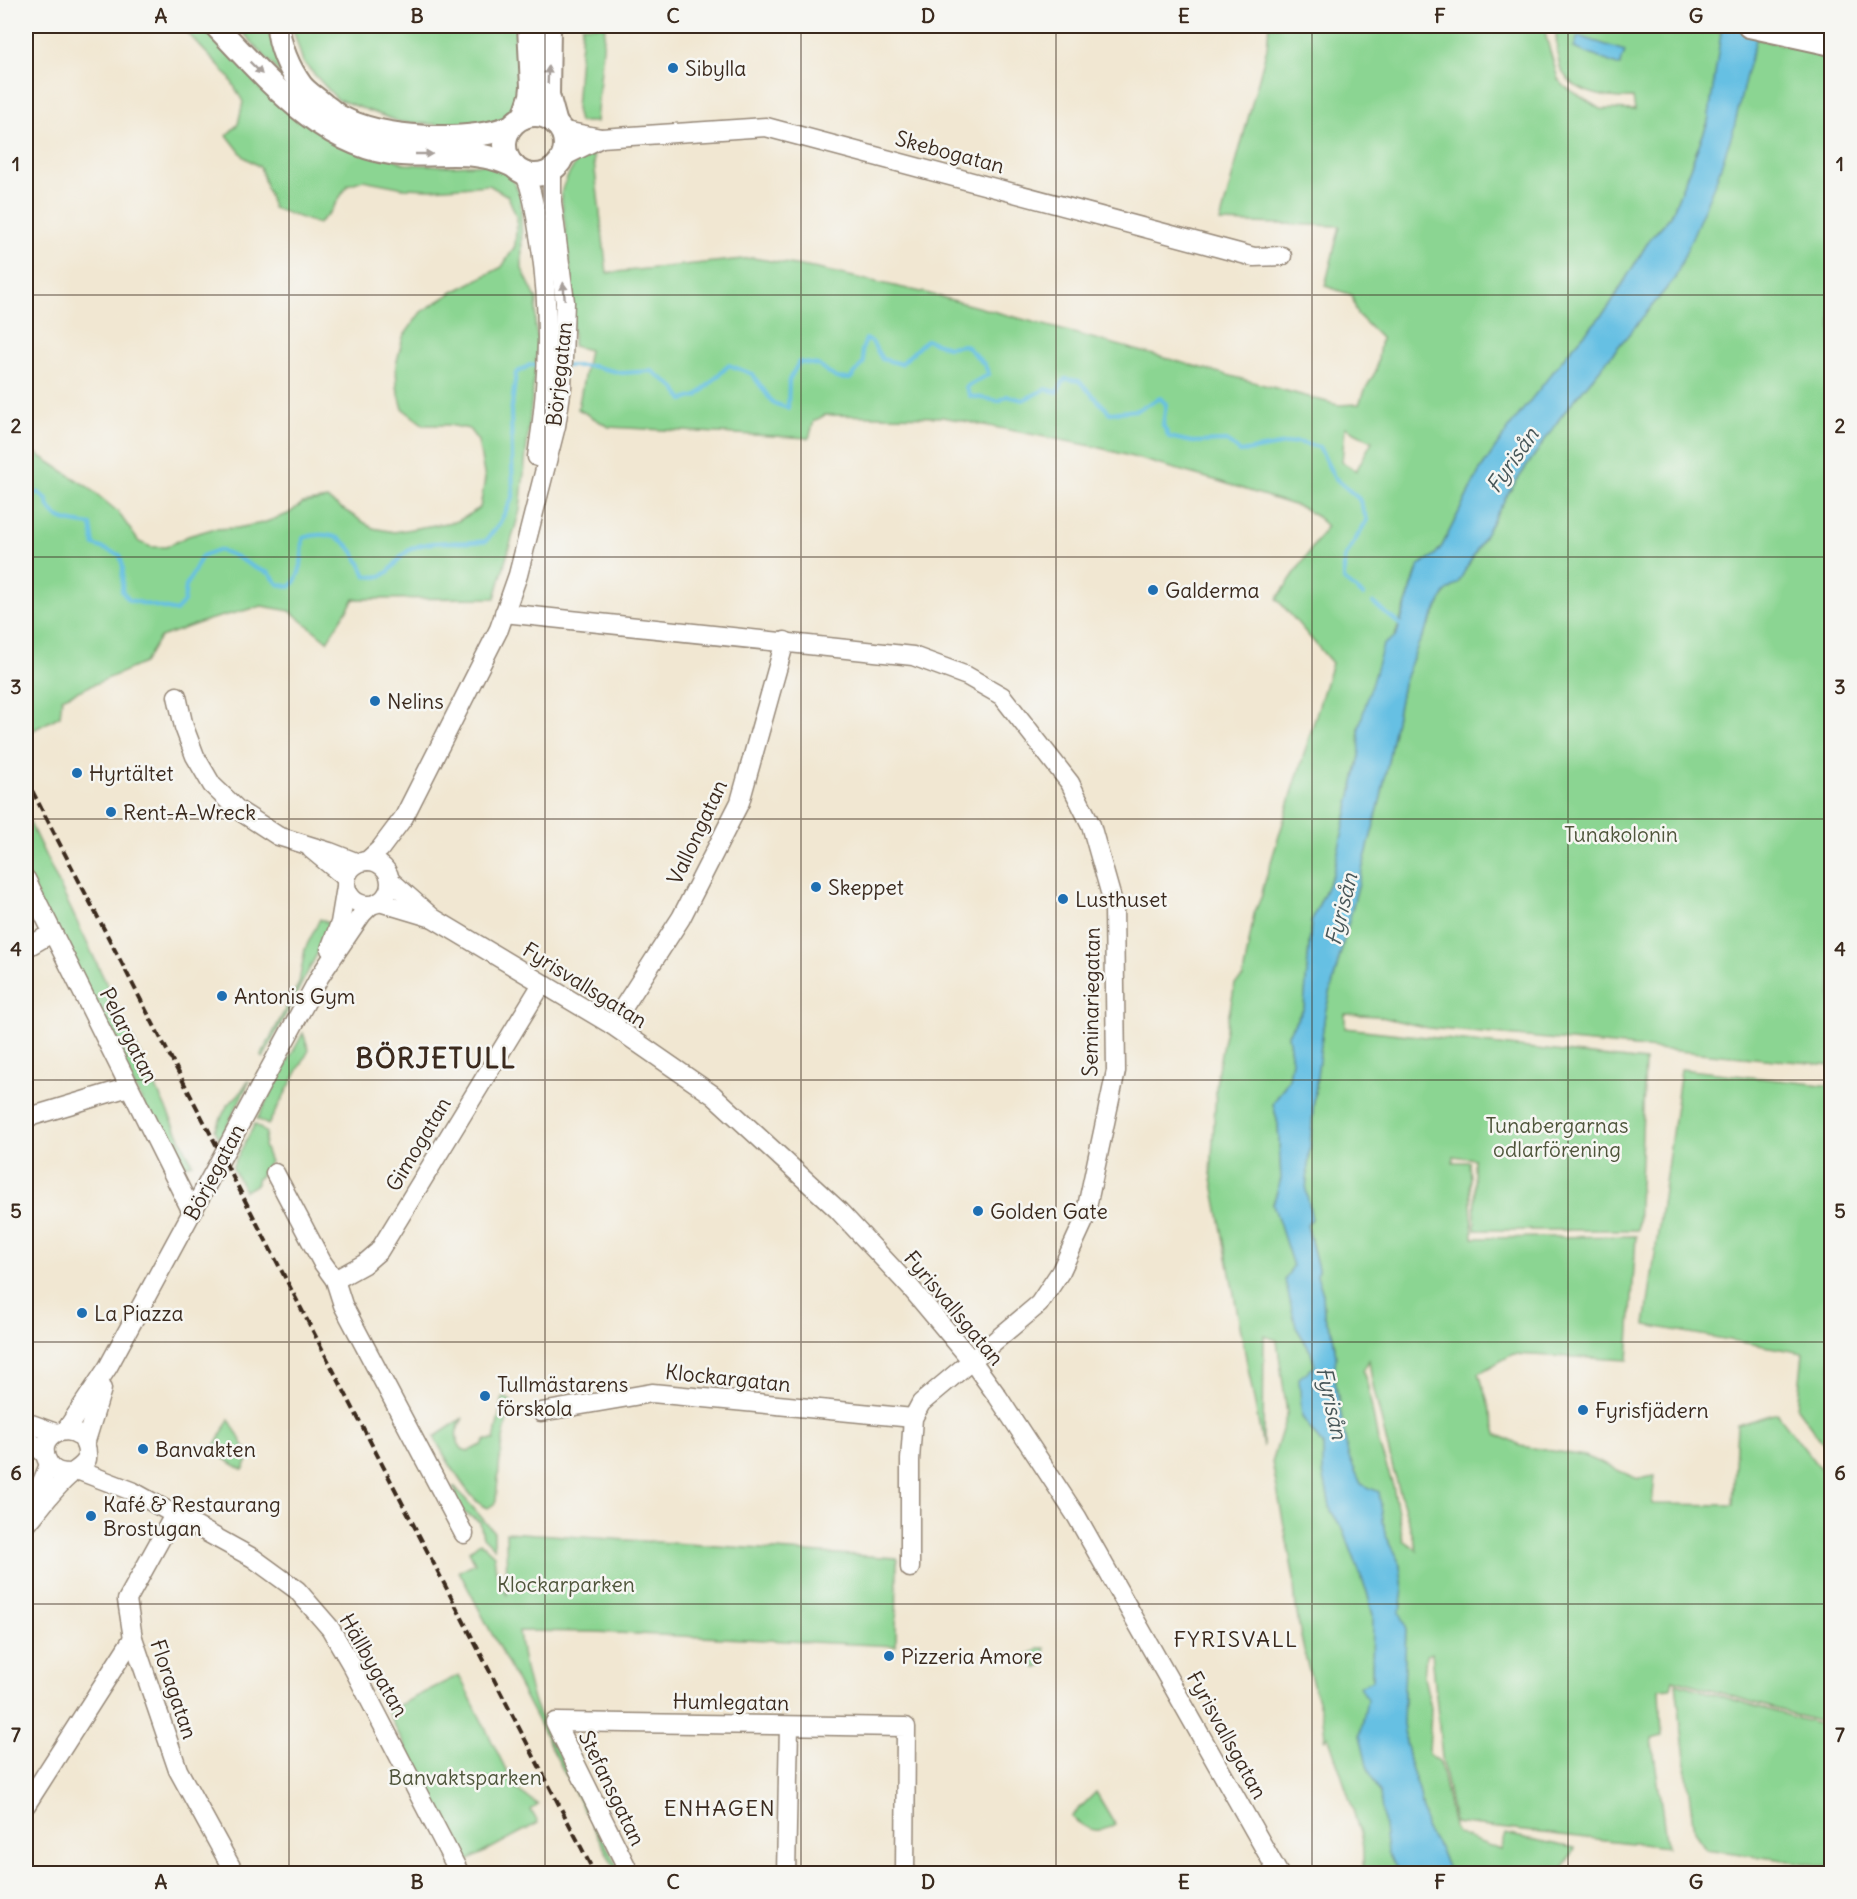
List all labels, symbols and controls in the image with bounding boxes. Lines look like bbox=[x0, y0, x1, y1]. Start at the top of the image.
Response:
text: A bbox=[155, 3, 168, 28]
text: B bbox=[410, 3, 424, 28]
text: C bbox=[666, 3, 680, 28]
text: D bbox=[921, 3, 935, 28]
text: E bbox=[1178, 3, 1190, 28]
text: F bbox=[1434, 3, 1446, 28]
text: G bbox=[1689, 3, 1703, 28]
place label: Sibylla bbox=[685, 55, 746, 82]
one-way arrow bbox=[249, 61, 263, 75]
marker: Sibylla bbox=[666, 61, 680, 75]
one-way arrow bbox=[544, 66, 553, 85]
street label: Skebogatan bbox=[892, 124, 1008, 180]
one-way arrow bbox=[414, 149, 433, 159]
text: 1 bbox=[12, 151, 20, 176]
text: 1 bbox=[1836, 151, 1844, 176]
one-way arrow bbox=[559, 282, 569, 301]
street label: Börjegatan bbox=[540, 320, 578, 428]
text: 2 bbox=[11, 413, 22, 438]
text: 2 bbox=[1835, 413, 1846, 438]
water label: Fyrisån bbox=[1479, 421, 1545, 498]
place label: Galderma bbox=[1165, 577, 1259, 604]
marker: Galderma bbox=[1146, 583, 1160, 597]
text: 3 bbox=[10, 674, 22, 699]
text: 3 bbox=[1834, 674, 1846, 699]
place label: Nelins bbox=[387, 688, 444, 715]
marker: Nelins bbox=[368, 694, 382, 708]
place label: Hyrtältet bbox=[89, 760, 174, 787]
marker: Hyrtältet bbox=[70, 766, 84, 780]
street label: Vallongatan bbox=[661, 775, 733, 889]
place label: Rent-A-Wreck bbox=[123, 799, 256, 826]
marker: Rent-A-Wreck bbox=[104, 805, 118, 819]
park label: Tunakolonin bbox=[1564, 821, 1678, 848]
water label: Fyrisån bbox=[1319, 869, 1364, 948]
place label: Skeppet bbox=[828, 874, 904, 901]
marker: Skeppet bbox=[809, 880, 823, 894]
place label: Lusthuset bbox=[1075, 886, 1167, 913]
marker: Lusthuset bbox=[1056, 892, 1070, 906]
street label: Seminariegatan bbox=[1076, 927, 1106, 1077]
text: 4 bbox=[10, 936, 22, 961]
street label: Fyrisvallsgatan bbox=[518, 936, 652, 1034]
text: 4 bbox=[1834, 936, 1846, 961]
street label: Pelargatan bbox=[94, 983, 164, 1087]
place label: Antonis Gym bbox=[234, 983, 355, 1010]
marker: Antonis Gym bbox=[215, 989, 229, 1003]
district label: BÖRJETULL bbox=[355, 1041, 517, 1075]
street label: Gimogatan bbox=[379, 1092, 457, 1196]
park label: Tunabergarnas odlarförening bbox=[1485, 1112, 1629, 1163]
street label: Börjegatan bbox=[177, 1119, 251, 1225]
text: 5 bbox=[10, 1198, 22, 1223]
place label: Golden Gate bbox=[990, 1198, 1108, 1225]
text: 5 bbox=[1834, 1198, 1846, 1223]
marker: Golden Gate bbox=[971, 1204, 985, 1218]
street label: Fyrisvallsgatan bbox=[898, 1245, 1010, 1371]
place label: La Piazza bbox=[94, 1300, 184, 1327]
marker: La Piazza bbox=[75, 1306, 89, 1320]
street label: Klockargatan bbox=[664, 1358, 792, 1398]
water label: Fyrisån bbox=[1310, 1364, 1354, 1443]
place label: Tullmästarens förskola bbox=[497, 1371, 628, 1422]
marker: Tullmästarens förskola bbox=[478, 1389, 492, 1403]
place label: Fyrisfjädern bbox=[1595, 1397, 1709, 1424]
marker: Fyrisfjädern bbox=[1576, 1403, 1590, 1417]
place label: Banvakten bbox=[155, 1436, 256, 1463]
marker: Banvakten bbox=[136, 1442, 150, 1456]
text: 6 bbox=[10, 1460, 22, 1485]
text: 6 bbox=[1834, 1460, 1846, 1485]
place label: Kafé & Restaurang Brostugan bbox=[103, 1491, 281, 1542]
marker: Kafé & Restaurang Brostugan bbox=[84, 1509, 98, 1523]
park label: Klockarparken bbox=[497, 1571, 635, 1598]
street label: Hällbygatan bbox=[334, 1608, 414, 1722]
district label: FYRISVALL bbox=[1173, 1625, 1299, 1653]
street label: Floragatan bbox=[144, 1636, 204, 1742]
place label: Pizzeria Amore bbox=[901, 1643, 1043, 1670]
marker: Pizzeria Amore bbox=[882, 1649, 896, 1663]
street label: Fyrisvallsgatan bbox=[1181, 1666, 1273, 1804]
street label: Humlegatan bbox=[672, 1687, 790, 1717]
text: 7 bbox=[11, 1722, 21, 1747]
text: 7 bbox=[1835, 1722, 1845, 1747]
street label: Stefansgatan bbox=[573, 1726, 651, 1850]
park label: Banvaktsparken bbox=[388, 1764, 542, 1791]
district label: ENHAGEN bbox=[664, 1794, 776, 1822]
text: A bbox=[155, 1869, 168, 1894]
text: B bbox=[410, 1869, 424, 1894]
text: C bbox=[666, 1869, 680, 1894]
text: D bbox=[921, 1869, 935, 1894]
text: E bbox=[1178, 1869, 1190, 1894]
text: F bbox=[1434, 1869, 1446, 1894]
text: G bbox=[1689, 1869, 1703, 1894]

